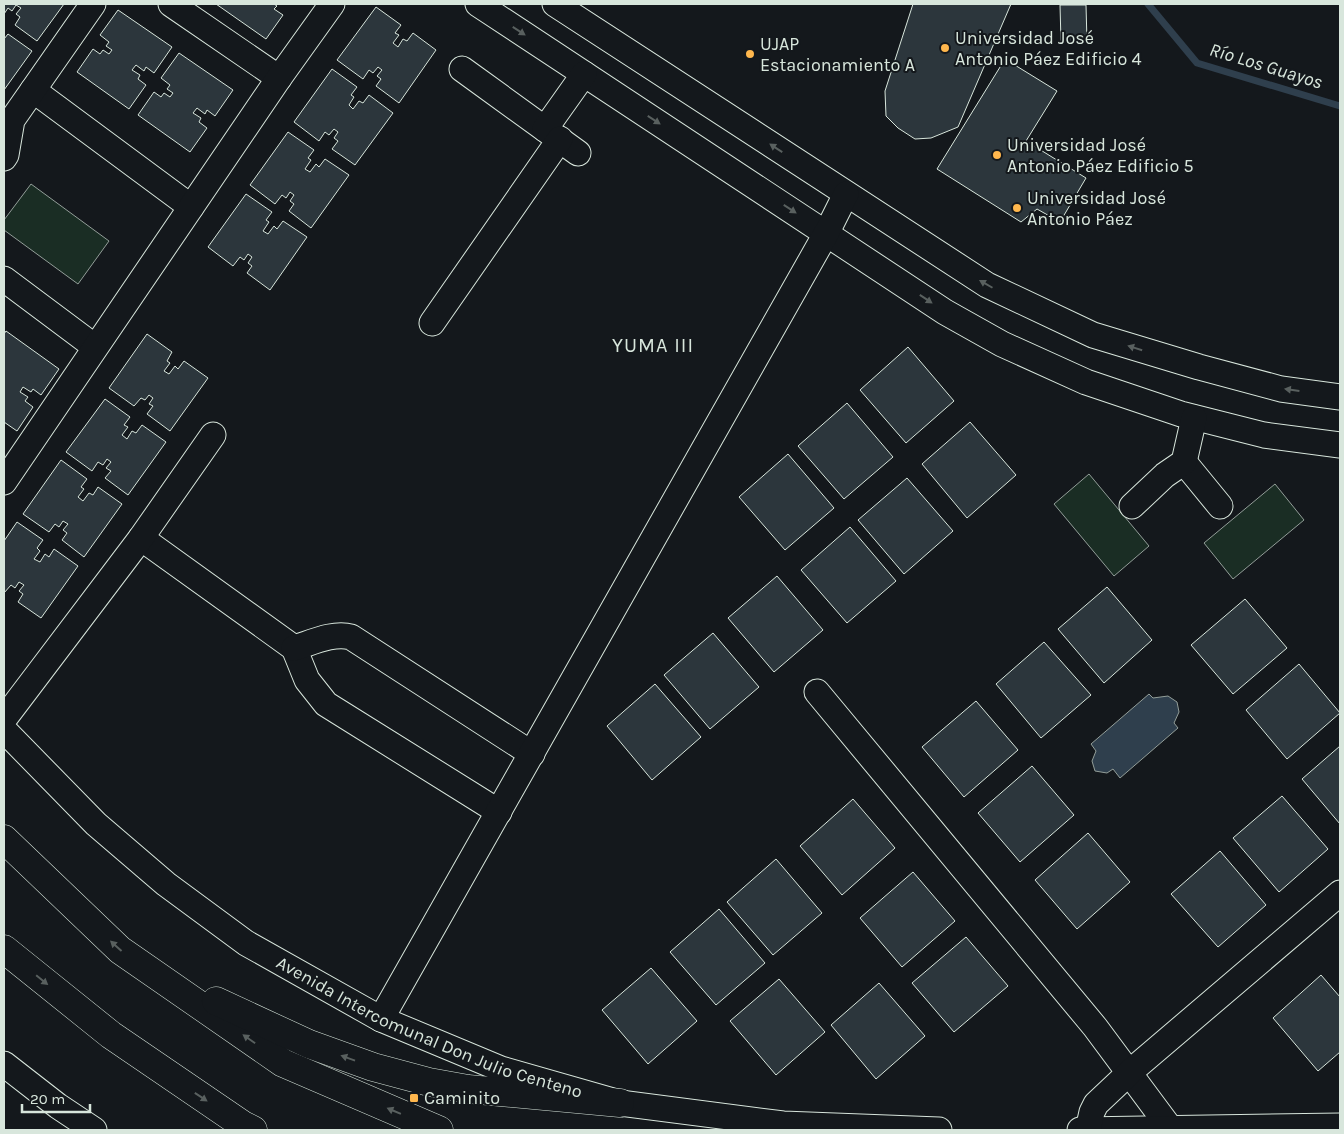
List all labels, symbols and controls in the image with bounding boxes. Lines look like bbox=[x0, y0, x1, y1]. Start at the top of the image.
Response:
one-way arrow bbox=[512, 26, 525, 35]
place label: Universidad José Antonio Páez Edificio 4 bbox=[955, 27, 1142, 70]
place label: UJAP Estacionamiento A bbox=[760, 33, 915, 76]
water label: Río Los Guayos bbox=[1207, 38, 1325, 94]
marker: Universidad José Antonio Páez Edificio 4 bbox=[939, 42, 951, 54]
marker: UJAP Estacionamiento A bbox=[744, 48, 756, 60]
one-way arrow bbox=[648, 115, 661, 125]
place label: Universidad José Antonio Páez Edificio 5 bbox=[1007, 134, 1194, 177]
one-way arrow bbox=[770, 143, 783, 153]
marker: Universidad José Antonio Páez Edificio 5 bbox=[991, 149, 1003, 161]
place label: Universidad José Antonio Páez bbox=[1027, 187, 1166, 230]
marker: Universidad José Antonio Páez bbox=[1011, 202, 1023, 214]
one-way arrow bbox=[784, 204, 797, 213]
one-way arrow bbox=[980, 279, 993, 288]
one-way arrow bbox=[919, 294, 932, 304]
district label: YUMA III bbox=[612, 334, 694, 357]
one-way arrow bbox=[1128, 343, 1143, 351]
one-way arrow bbox=[1284, 386, 1300, 394]
one-way arrow bbox=[111, 940, 123, 952]
street label: Avenida Intercomunal Don Julio Centeno bbox=[273, 951, 585, 1103]
one-way arrow bbox=[35, 974, 48, 985]
one-way arrow bbox=[242, 1034, 256, 1044]
one-way arrow bbox=[341, 1054, 356, 1061]
scale bar bbox=[22, 1082, 90, 1114]
place label: Caminito bbox=[424, 1087, 500, 1109]
text: 20 m bbox=[30, 1090, 65, 1108]
one-way arrow bbox=[194, 1092, 208, 1101]
marker: Caminito bbox=[408, 1092, 420, 1104]
one-way arrow bbox=[387, 1106, 402, 1114]

